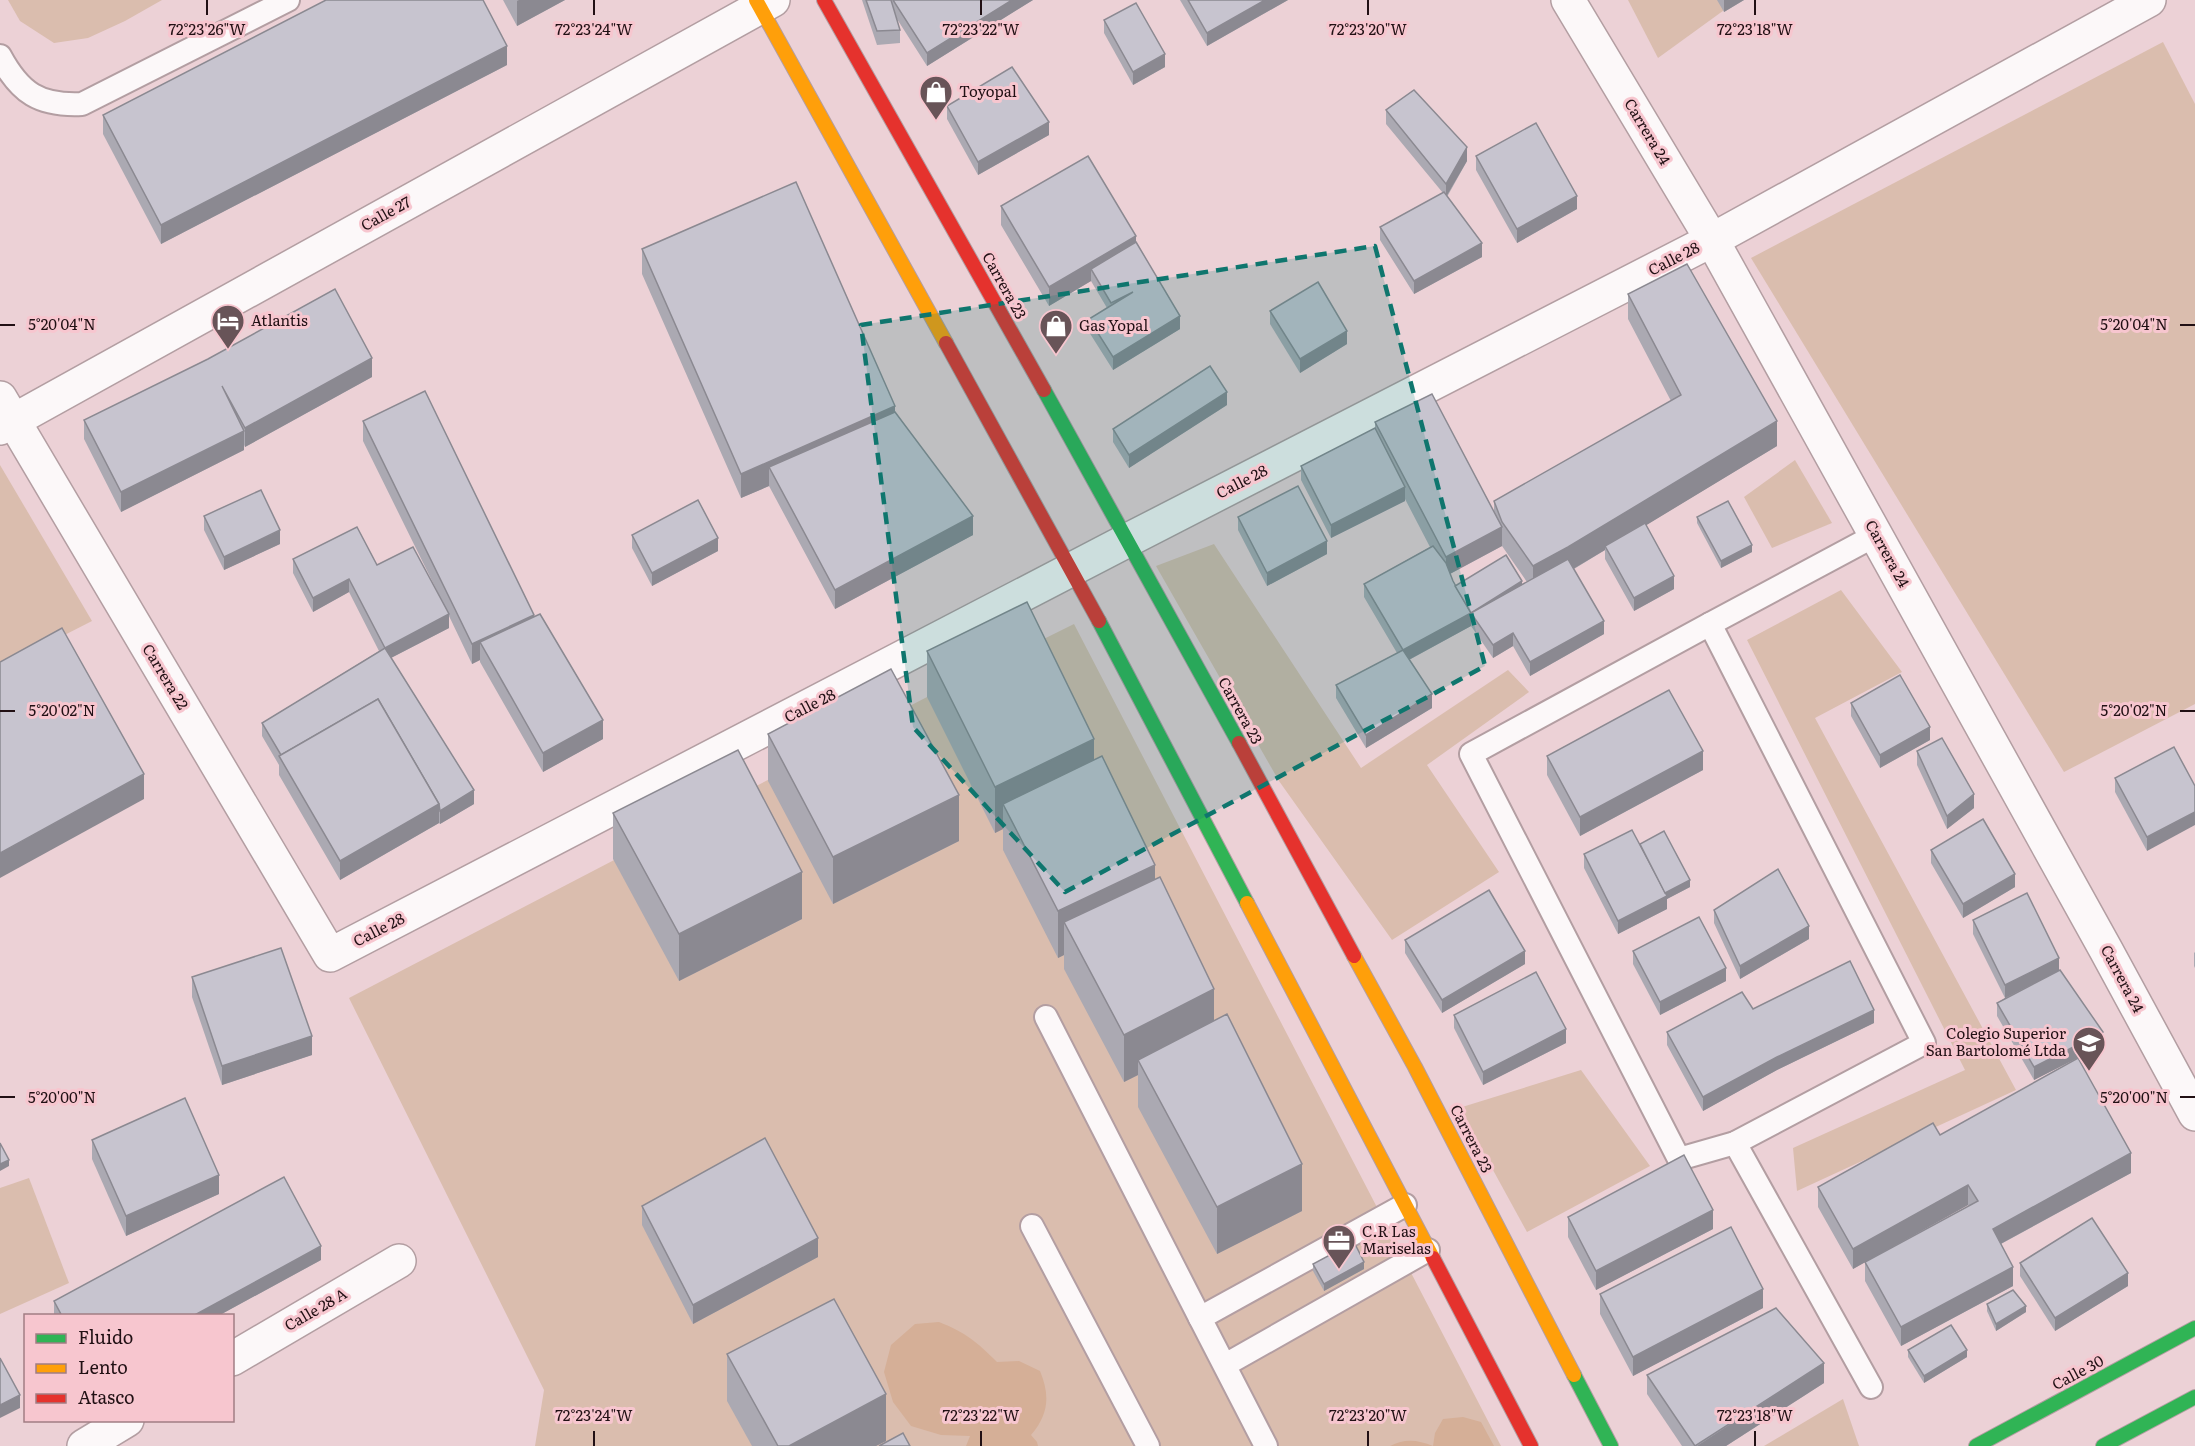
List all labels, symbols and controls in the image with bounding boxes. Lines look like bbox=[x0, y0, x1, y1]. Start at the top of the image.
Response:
text: 72°23'26"W bbox=[168, 17, 246, 40]
text: 72°23'24"W bbox=[555, 17, 633, 40]
text: 72°23'22"W bbox=[943, 17, 1020, 40]
text: 72°23'20"W bbox=[1329, 17, 1408, 40]
text: 72°23'18"W bbox=[1717, 17, 1794, 40]
shop icon: Toyopal bbox=[918, 74, 954, 121]
place label: Toyopal bbox=[959, 79, 1017, 102]
street label: Carrera 24 bbox=[1619, 94, 1677, 169]
street label: Calle 27 bbox=[356, 189, 415, 236]
street label: Calle 28 bbox=[1644, 235, 1703, 280]
street label: Carrera 23 bbox=[977, 247, 1033, 323]
hotel icon: Atlantis bbox=[210, 303, 246, 350]
place label: Atlantis bbox=[251, 308, 308, 331]
shop icon: Gas Yopal bbox=[1038, 308, 1074, 355]
text: 5°20'04"N bbox=[28, 312, 96, 335]
text: 5°20'04"N bbox=[2100, 312, 2168, 335]
place label: Gas Yopal bbox=[1079, 313, 1148, 336]
street label: Calle 28 bbox=[1212, 458, 1271, 503]
street label: Carrera 24 bbox=[1860, 515, 1916, 591]
street label: Carrera 22 bbox=[138, 639, 195, 714]
street label: Carrera 23 bbox=[1213, 672, 1269, 748]
street label: Calle 28 bbox=[780, 682, 839, 727]
text: 5°20'02"N bbox=[29, 698, 95, 721]
text: 5°20'02"N bbox=[2101, 698, 2167, 721]
street label: Calle 28 bbox=[349, 906, 408, 951]
street label: Carrera 24 bbox=[2096, 940, 2151, 1016]
place label: Colegio Superior San Bartolomé Ltda bbox=[1926, 1021, 2067, 1061]
school or university icon: Colegio Superior San Bartolomé Ltda bbox=[2071, 1025, 2107, 1072]
text: 5°20'00"N bbox=[28, 1085, 96, 1108]
text: 5°20'00"N bbox=[2100, 1085, 2168, 1108]
street label: Carrera 23 bbox=[1445, 1100, 1499, 1176]
place label: C.R Las Mariselas bbox=[1362, 1219, 1431, 1259]
office icon: C.R Las Mariselas bbox=[1321, 1223, 1357, 1270]
street label: Calle 28 A bbox=[280, 1281, 351, 1336]
legend bbox=[24, 1314, 234, 1422]
text: Fluido bbox=[78, 1323, 133, 1350]
street label: Calle 30 bbox=[2047, 1348, 2108, 1395]
text: Lento bbox=[78, 1353, 128, 1380]
text: Atasco bbox=[78, 1383, 135, 1410]
text: 72°23'24"W bbox=[555, 1403, 633, 1426]
text: 72°23'22"W bbox=[943, 1403, 1020, 1426]
text: 72°23'20"W bbox=[1329, 1403, 1408, 1426]
text: 72°23'18"W bbox=[1717, 1403, 1794, 1426]

